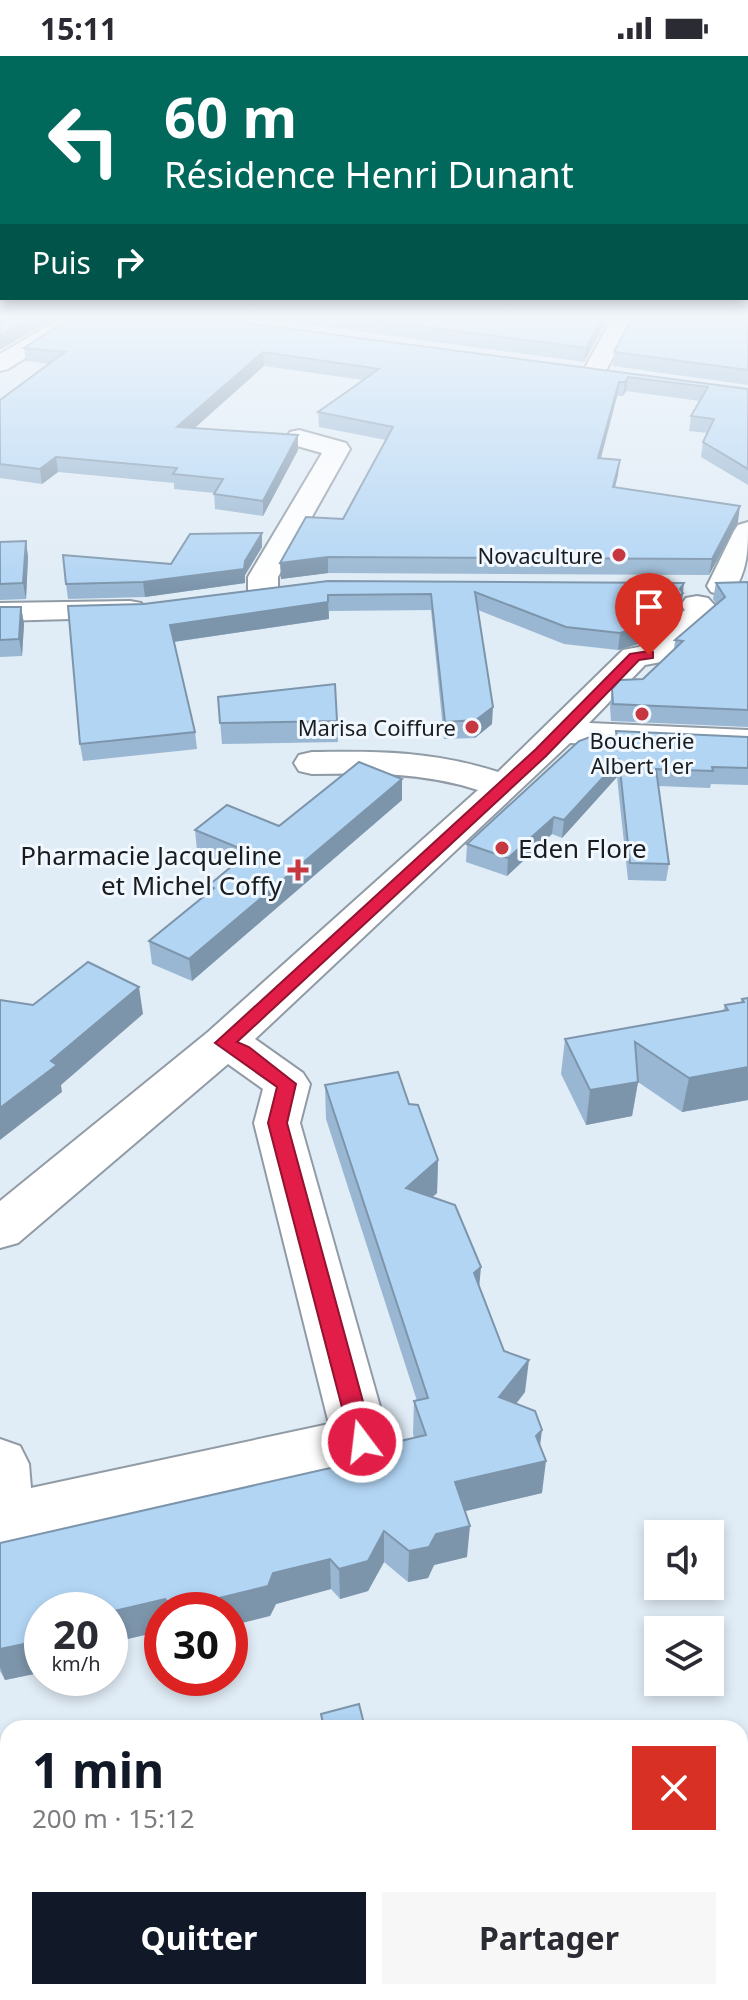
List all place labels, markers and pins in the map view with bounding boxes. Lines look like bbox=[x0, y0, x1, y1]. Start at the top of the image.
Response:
place label: Novaculture bbox=[477, 540, 603, 570]
marker: Novaculture bbox=[610, 546, 628, 564]
pin bbox=[615, 573, 683, 655]
marker: Boucherie Albert 1er bbox=[633, 705, 651, 723]
place label: Marisa Coiffure bbox=[298, 712, 456, 742]
marker: Marisa Coiffure bbox=[463, 718, 481, 736]
place label: Boucherie Albert 1er bbox=[590, 725, 694, 780]
place label: Eden Flore bbox=[518, 830, 647, 866]
place label: Pharmacie Jacqueline et Michel Coffy bbox=[20, 837, 283, 903]
marker: Eden Flore bbox=[493, 839, 511, 857]
marker: Pharmacie Jacqueline et Michel Coffy bbox=[289, 861, 307, 879]

